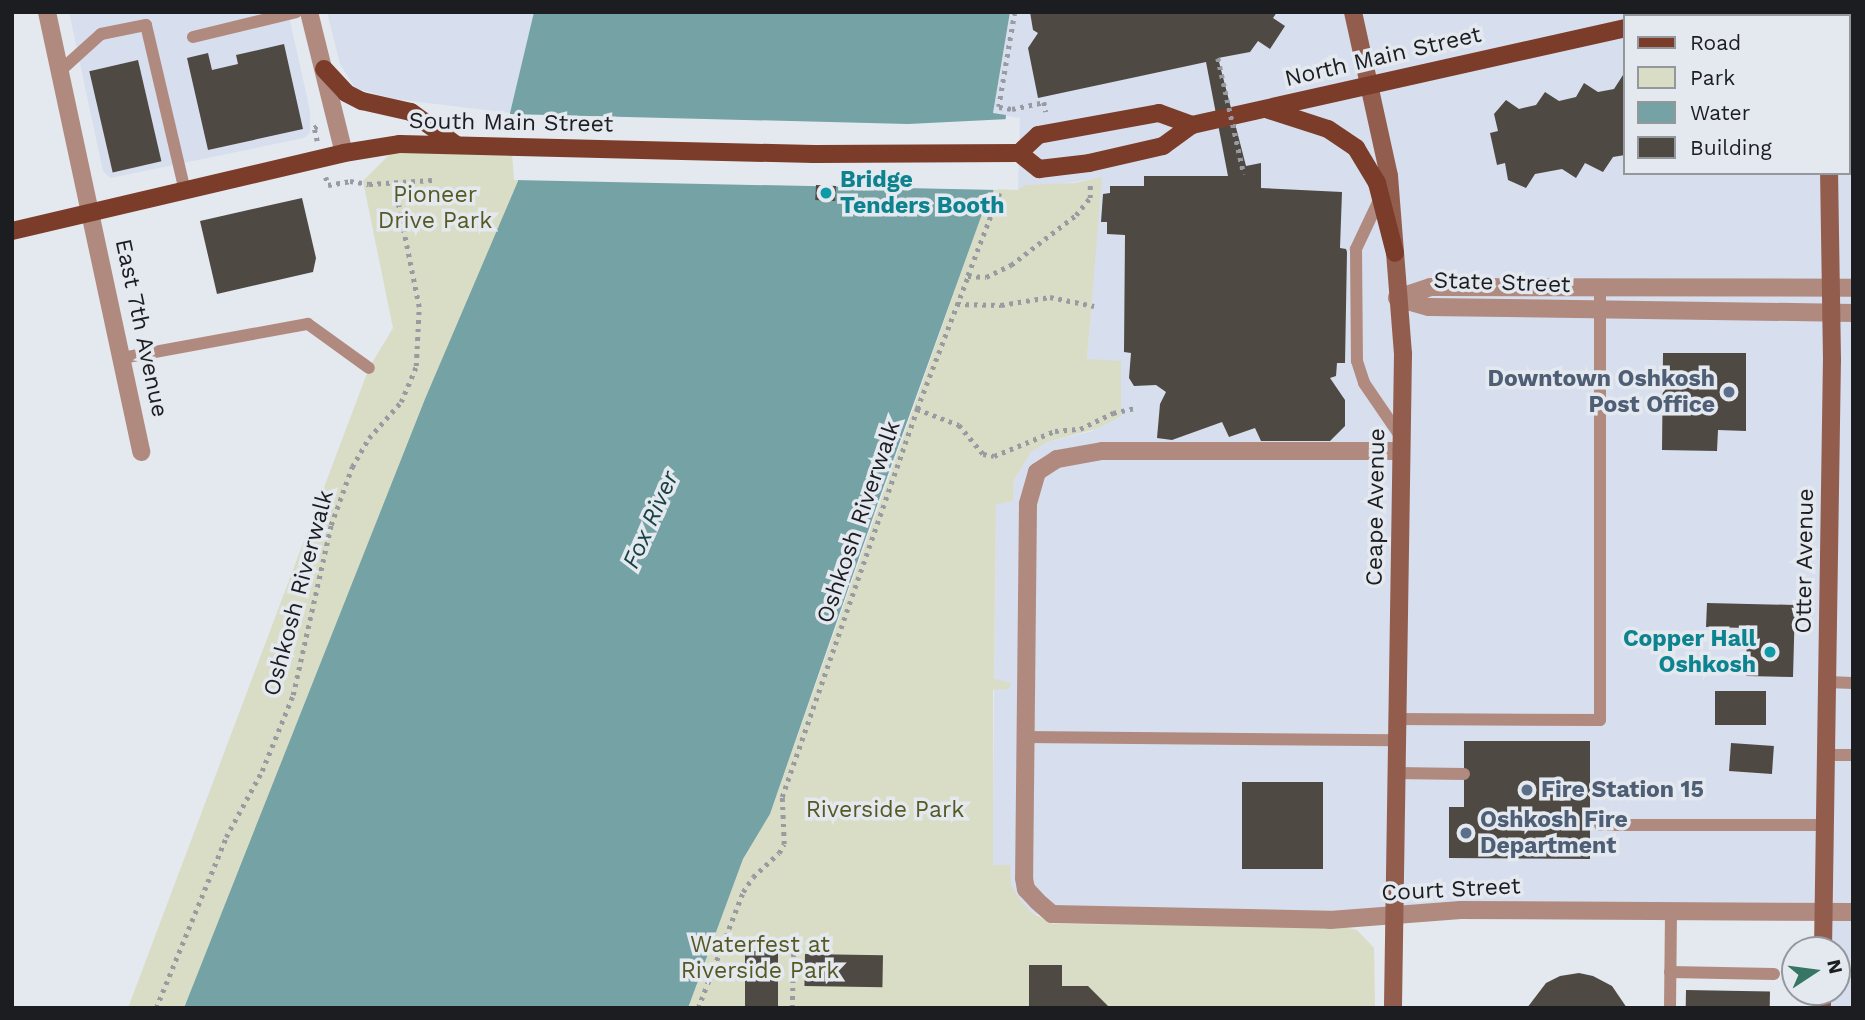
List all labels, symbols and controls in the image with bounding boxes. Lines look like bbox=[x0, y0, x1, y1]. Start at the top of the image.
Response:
legend bbox=[1624, 14, 1851, 175]
street label: North Main Street bbox=[1282, 21, 1484, 93]
text: Road bbox=[1690, 30, 1741, 55]
text: Park bbox=[1690, 65, 1735, 90]
text: Water bbox=[1690, 100, 1750, 125]
street label: South Main Street bbox=[409, 107, 613, 139]
text: Building bbox=[1690, 135, 1772, 160]
place label: Bridge Tenders Booth bbox=[840, 166, 1005, 220]
park label: Pioneer Drive Park bbox=[378, 181, 492, 235]
marker: Bridge Tenders Booth bbox=[818, 185, 834, 201]
street label: East 7th Avenue bbox=[108, 236, 174, 420]
street label: State Street bbox=[1433, 267, 1571, 299]
place label: Downtown Oshkosh Post Office bbox=[1488, 365, 1715, 419]
marker: Downtown Oshkosh Post Office bbox=[1721, 384, 1737, 400]
street label: Oshkosh Riverwalk bbox=[811, 417, 907, 627]
street label: Ceape Avenue bbox=[1361, 427, 1391, 587]
water label: Fox River bbox=[617, 467, 685, 573]
street label: Oshkosh Riverwalk bbox=[258, 487, 340, 699]
street label: Otter Avenue bbox=[1790, 487, 1820, 635]
place label: Copper Hall Oshkosh bbox=[1623, 625, 1756, 679]
marker: Copper Hall Oshkosh bbox=[1762, 644, 1778, 660]
place label: Fire Station 15 bbox=[1541, 776, 1704, 804]
marker: Fire Station 15 bbox=[1519, 782, 1535, 798]
park label: Riverside Park bbox=[806, 796, 964, 824]
place label: Oshkosh Fire Department bbox=[1480, 806, 1628, 860]
marker: Oshkosh Fire Department bbox=[1458, 825, 1474, 841]
street label: Court Street bbox=[1381, 873, 1521, 907]
park label: Waterfest at Riverside Park bbox=[681, 931, 839, 985]
north arrow bbox=[1781, 936, 1851, 1006]
text: N bbox=[1822, 957, 1848, 976]

